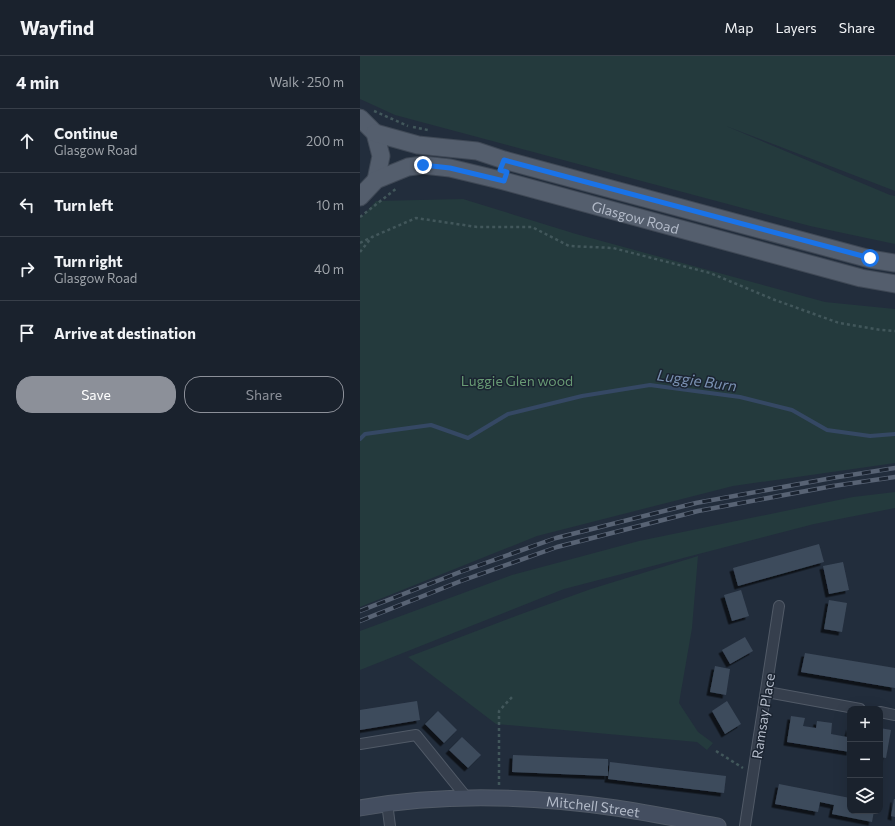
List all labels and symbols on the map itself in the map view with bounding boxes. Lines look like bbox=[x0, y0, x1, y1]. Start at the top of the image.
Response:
route end bbox=[414, 156, 432, 174]
street label: Glasgow Road bbox=[590, 197, 681, 237]
route start bbox=[861, 249, 879, 267]
water label: Luggie Burn bbox=[656, 365, 738, 395]
park label: Luggie Glen wood bbox=[461, 372, 573, 389]
street label: Ramsay Place bbox=[748, 672, 778, 760]
street label: Mitchell Street bbox=[545, 792, 641, 820]

